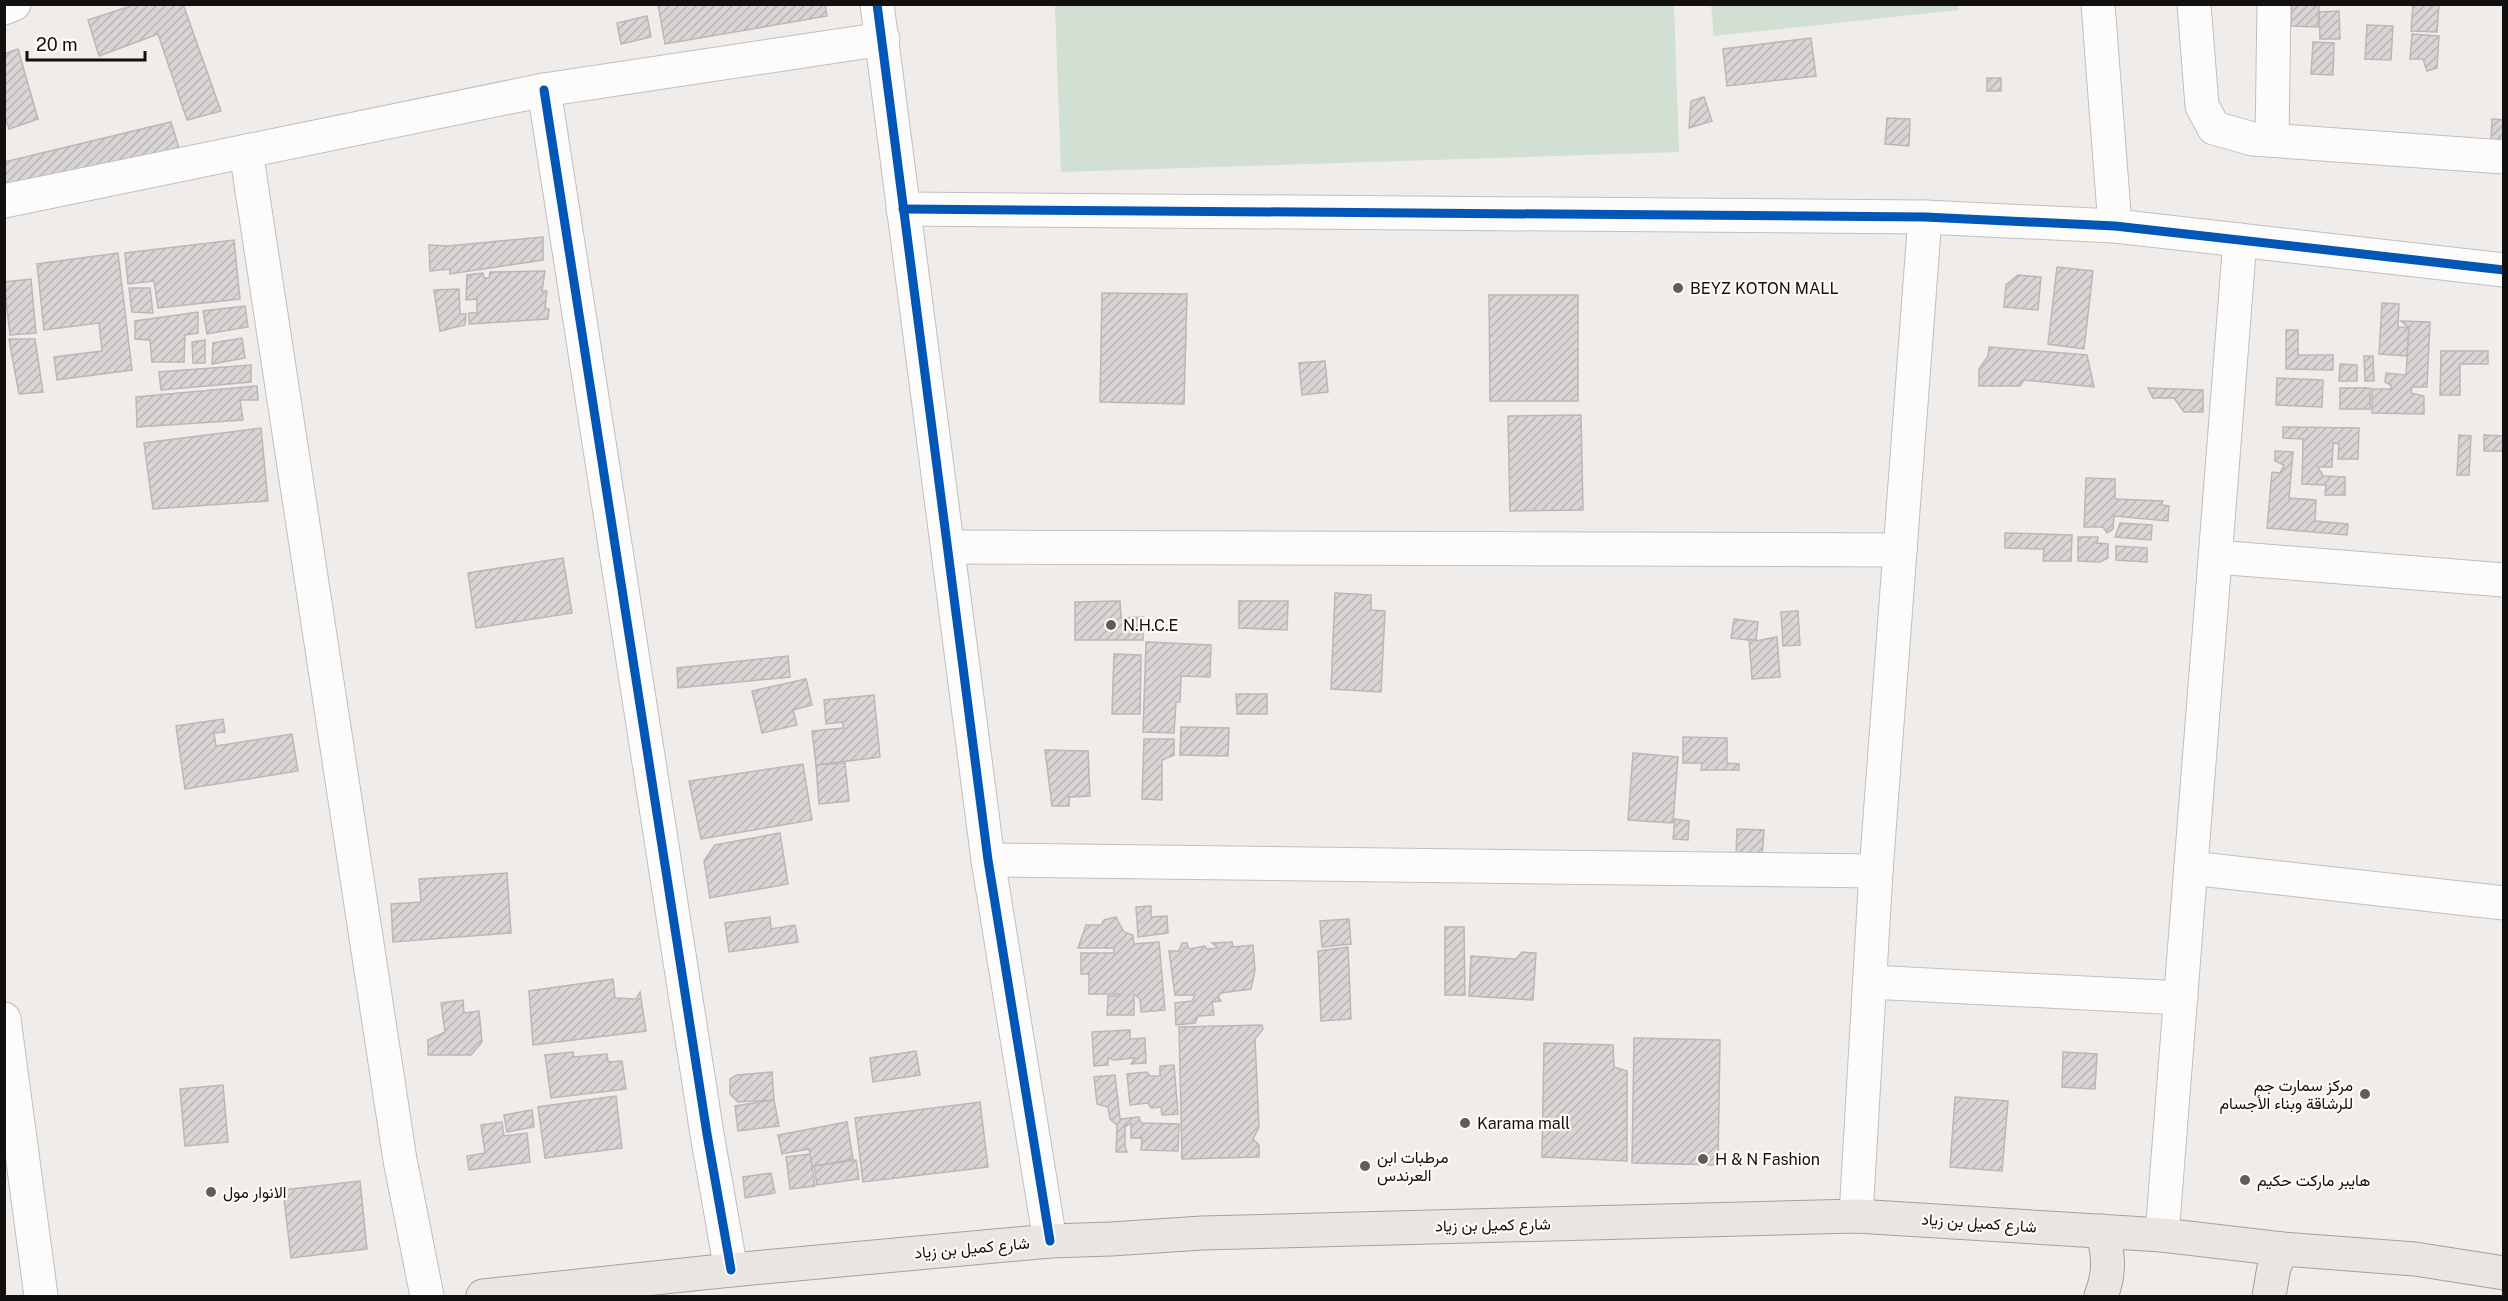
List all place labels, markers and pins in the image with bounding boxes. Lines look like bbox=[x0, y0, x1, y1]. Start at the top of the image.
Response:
place label: BEYZ KOTON MALL bbox=[1690, 279, 1839, 298]
marker: BEYZ KOTON MALL bbox=[1671, 281, 1685, 295]
place label: N.H.C.E bbox=[1123, 616, 1179, 635]
marker: N.H.C.E bbox=[1104, 618, 1118, 632]
place label: مركز سمارت جم للرشاقة وبناء الأجسام bbox=[2220, 1076, 2353, 1114]
marker: مركز سمارت جم للرشاقة وبناء الأجسام bbox=[2358, 1087, 2372, 1101]
place label: Karama mall bbox=[1477, 1114, 1570, 1133]
marker: Karama mall bbox=[1458, 1116, 1472, 1130]
place label: مرطبات ابن العرندس bbox=[1377, 1148, 1448, 1186]
place label: H & N Fashion bbox=[1715, 1150, 1820, 1169]
marker: H & N Fashion bbox=[1696, 1152, 1710, 1166]
marker: مرطبات ابن العرندس bbox=[1358, 1159, 1372, 1173]
place label: هایبر مارکت حکیم bbox=[2257, 1171, 2370, 1191]
marker: هایبر مارکت حکیم bbox=[2238, 1173, 2252, 1187]
place label: الانوار مول bbox=[223, 1183, 286, 1203]
marker: الانوار مول bbox=[204, 1185, 218, 1199]

